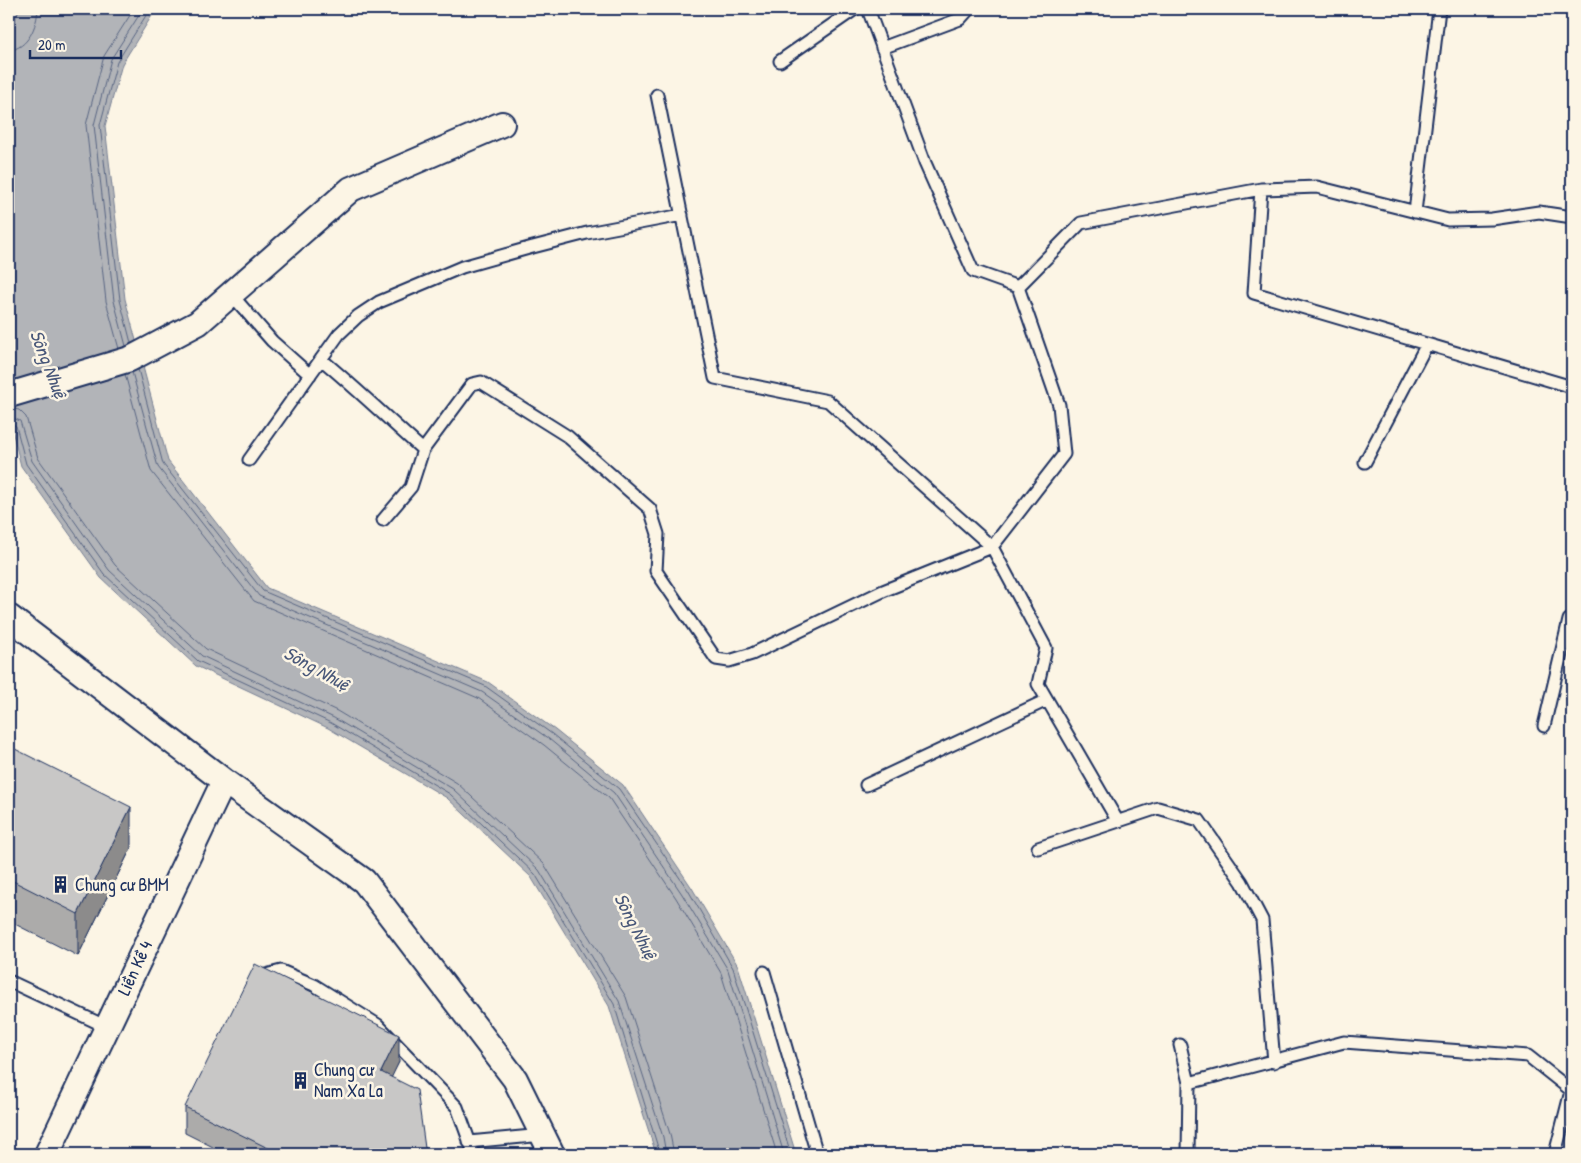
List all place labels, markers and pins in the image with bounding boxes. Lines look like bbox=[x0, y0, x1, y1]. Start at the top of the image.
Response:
place label: Chung cư BMM bbox=[75, 872, 169, 897]
building icon: Chung cư BMM bbox=[51, 875, 71, 895]
place label: Chung cư Nam Xa La bbox=[314, 1057, 383, 1103]
building icon: Chung cư Nam Xa La bbox=[290, 1070, 310, 1090]

